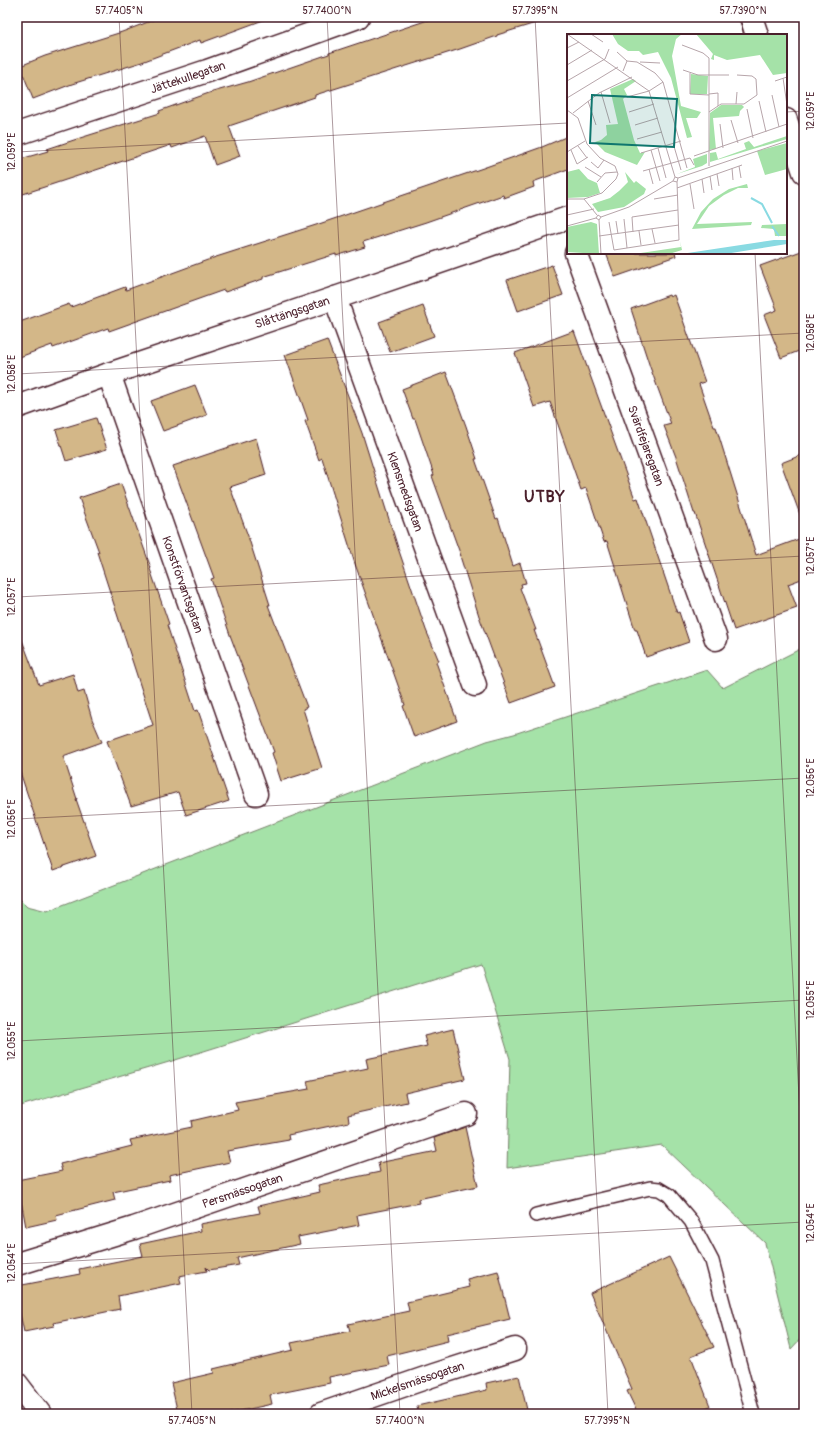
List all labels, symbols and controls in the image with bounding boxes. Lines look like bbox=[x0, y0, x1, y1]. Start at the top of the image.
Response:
text: 57.7405°N bbox=[95, 5, 143, 17]
text: 57.7400°N bbox=[303, 5, 352, 17]
text: 57.7395°N bbox=[512, 5, 558, 17]
text: 57.7390°N bbox=[720, 5, 767, 17]
inset map bbox=[567, 34, 787, 254]
street label: Jättekullegatan bbox=[149, 58, 228, 97]
text: 12.059°E bbox=[805, 92, 817, 130]
text: 12.059°E bbox=[6, 133, 18, 171]
street label: Slåttängsgatan bbox=[253, 293, 332, 332]
text: 12.058°E bbox=[805, 314, 817, 352]
text: 12.058°E bbox=[6, 355, 18, 393]
street label: Svärdfejaregatan bbox=[624, 404, 667, 488]
street label: Klensmedsgatan bbox=[383, 450, 426, 534]
district label: UTBY bbox=[524, 487, 566, 507]
street label: Konstförvantsgatan bbox=[158, 534, 206, 635]
text: 12.057°E bbox=[805, 537, 817, 575]
text: 12.057°E bbox=[6, 578, 18, 616]
text: 12.056°E bbox=[805, 758, 817, 798]
text: 12.056°E bbox=[6, 799, 18, 839]
text: 12.055°E bbox=[805, 981, 817, 1019]
text: 12.055°E bbox=[6, 1022, 18, 1060]
street label: Persmässogatan bbox=[200, 1170, 285, 1212]
text: 12.054°E bbox=[805, 1203, 817, 1243]
text: 12.054°E bbox=[6, 1243, 18, 1283]
street label: Mickelsmässogatan bbox=[369, 1359, 466, 1404]
text: 57.7405°N bbox=[168, 1415, 216, 1427]
text: 57.7400°N bbox=[376, 1415, 425, 1427]
text: 57.7395°N bbox=[584, 1415, 630, 1427]

